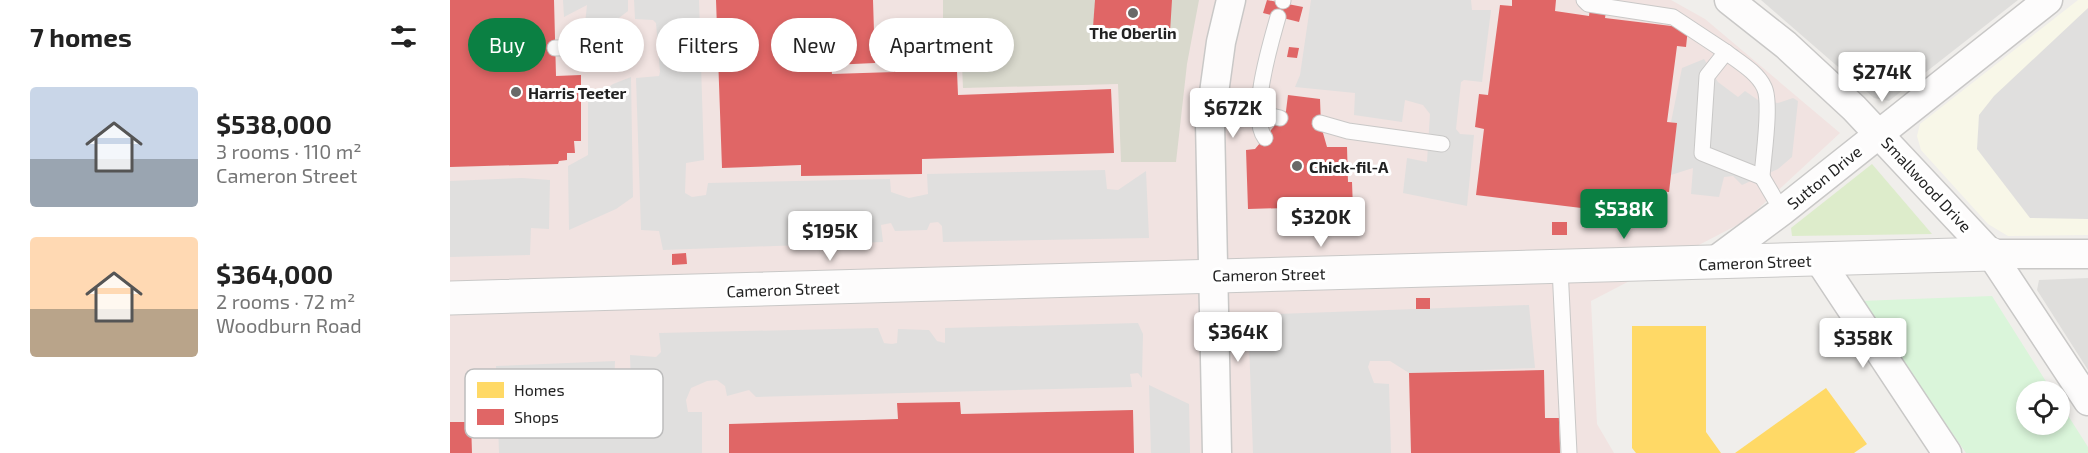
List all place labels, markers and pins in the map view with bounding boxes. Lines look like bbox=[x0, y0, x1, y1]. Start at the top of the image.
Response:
marker: The Oberlin bbox=[1126, 6, 1140, 20]
place label: The Oberlin bbox=[1089, 23, 1177, 42]
pin: $274K bbox=[1840, 52, 1924, 103]
place label: Harris Teeter bbox=[528, 83, 627, 102]
marker: Harris Teeter bbox=[509, 85, 523, 99]
pin: $672K bbox=[1191, 88, 1275, 139]
place label: Chick-fil-A bbox=[1309, 157, 1389, 176]
marker: Chick-fil-A bbox=[1290, 159, 1304, 173]
pin: $538K bbox=[1582, 189, 1666, 240]
pin: $320K bbox=[1279, 197, 1363, 248]
pin: $195K bbox=[788, 211, 872, 262]
pin: $364K bbox=[1196, 312, 1280, 363]
pin: $358K bbox=[1821, 318, 1905, 369]

